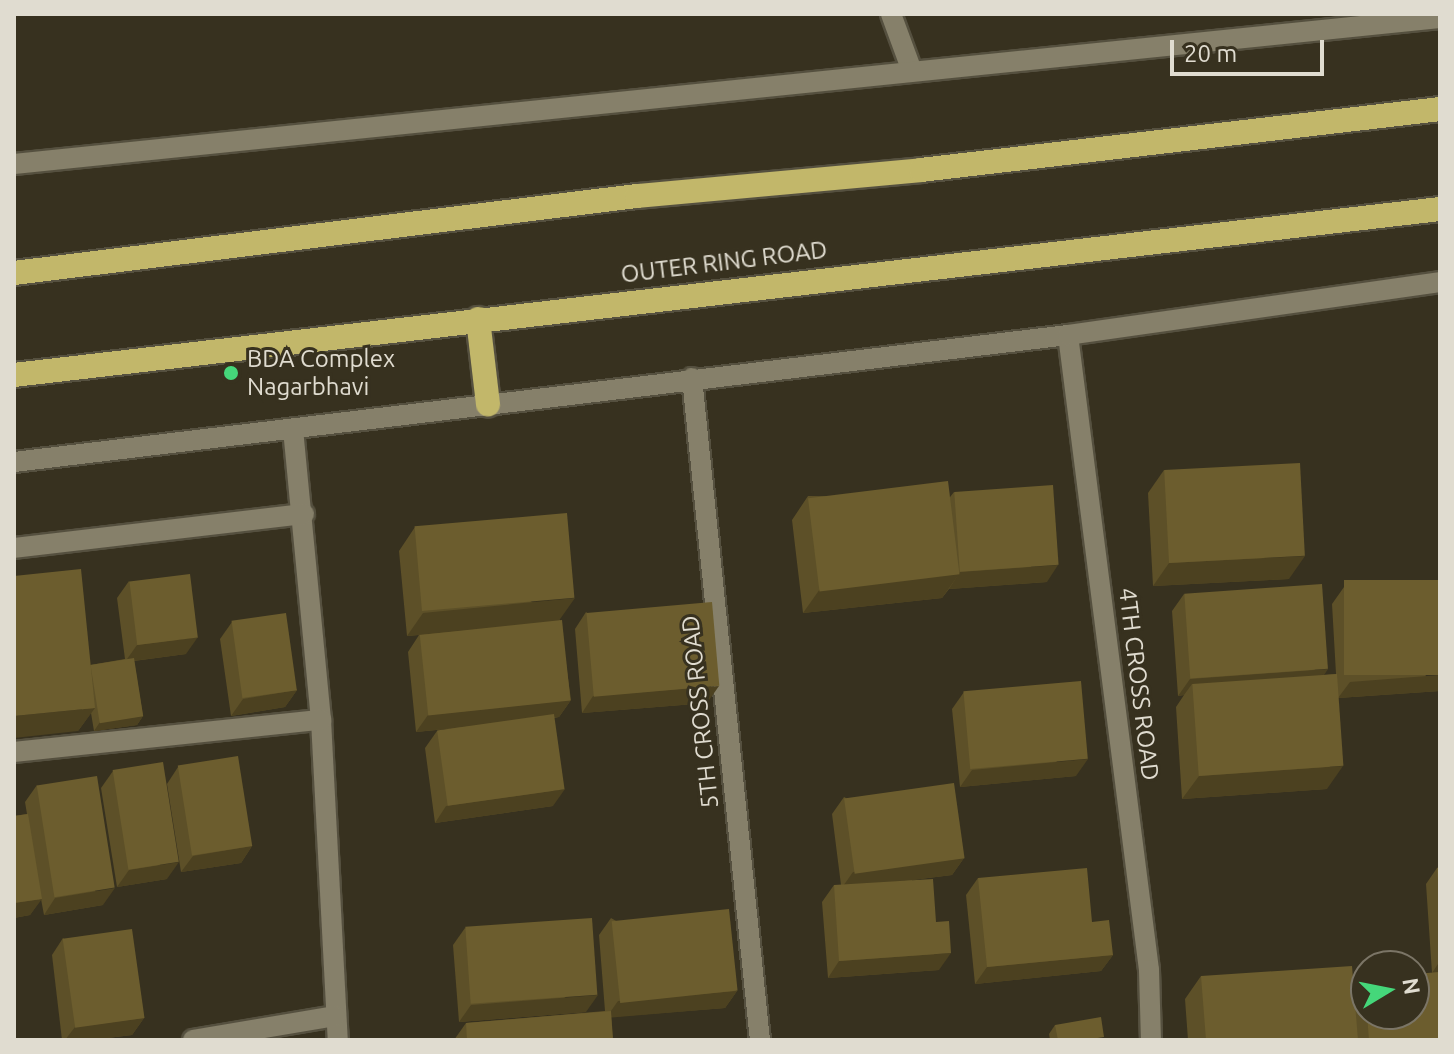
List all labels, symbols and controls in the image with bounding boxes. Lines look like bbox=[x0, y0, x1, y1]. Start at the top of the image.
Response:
scale bar bbox=[1174, 24, 1328, 74]
text: 20 m bbox=[1184, 40, 1237, 67]
street label: OUTER RING ROAD bbox=[619, 235, 829, 289]
place label: BDA Complex Nagarbhavi bbox=[247, 345, 395, 401]
marker: BDA Complex Nagarbhavi bbox=[222, 364, 240, 382]
street label: 4TH CROSS ROAD bbox=[1113, 586, 1165, 782]
street label: 5TH CROSS ROAD bbox=[676, 614, 724, 810]
north arrow bbox=[1350, 950, 1430, 1030]
text: N bbox=[1398, 976, 1426, 996]

